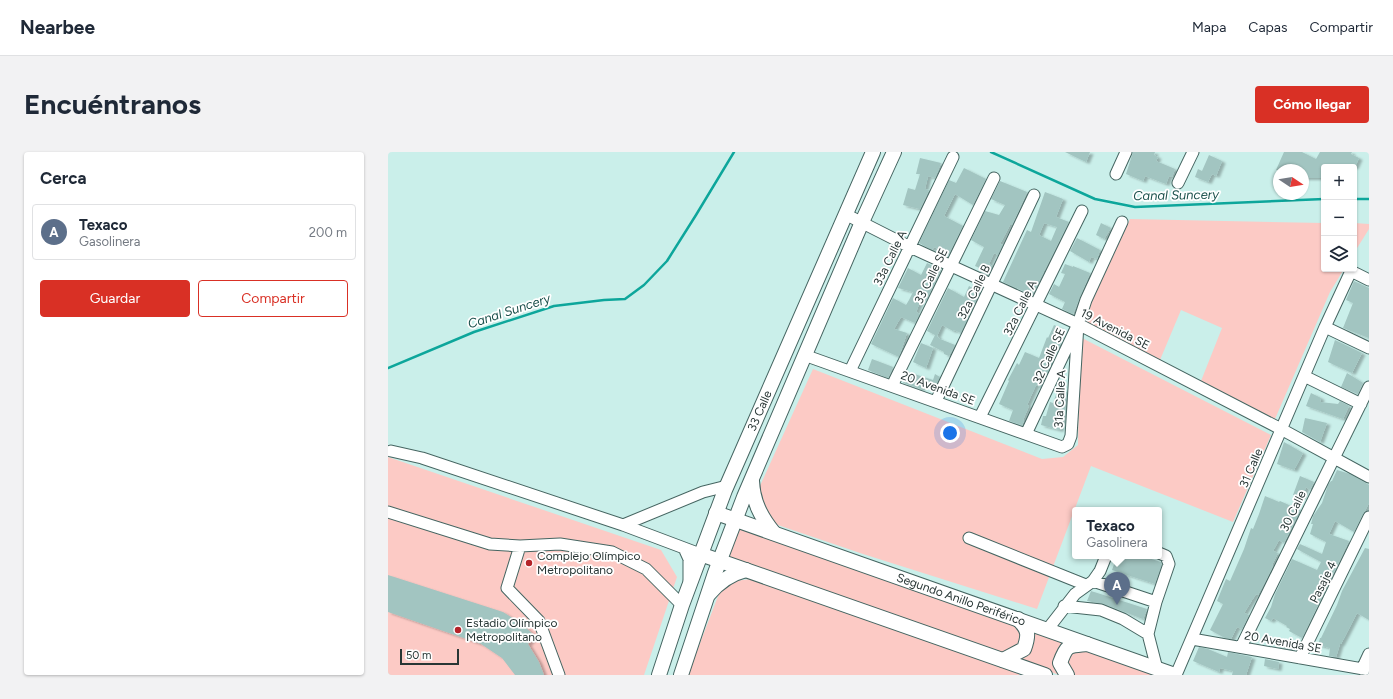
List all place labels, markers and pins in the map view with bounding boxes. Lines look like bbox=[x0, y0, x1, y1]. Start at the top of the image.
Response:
place label: Complejo Olímpico Metropolitano bbox=[537, 549, 641, 577]
marker: Complejo Olímpico Metropolitano bbox=[524, 558, 534, 568]
pin: A bbox=[1104, 572, 1130, 605]
place label: Estadio Olímpico Metropolitano bbox=[466, 616, 557, 644]
marker: Estadio Olímpico Metropolitano bbox=[453, 625, 463, 635]

